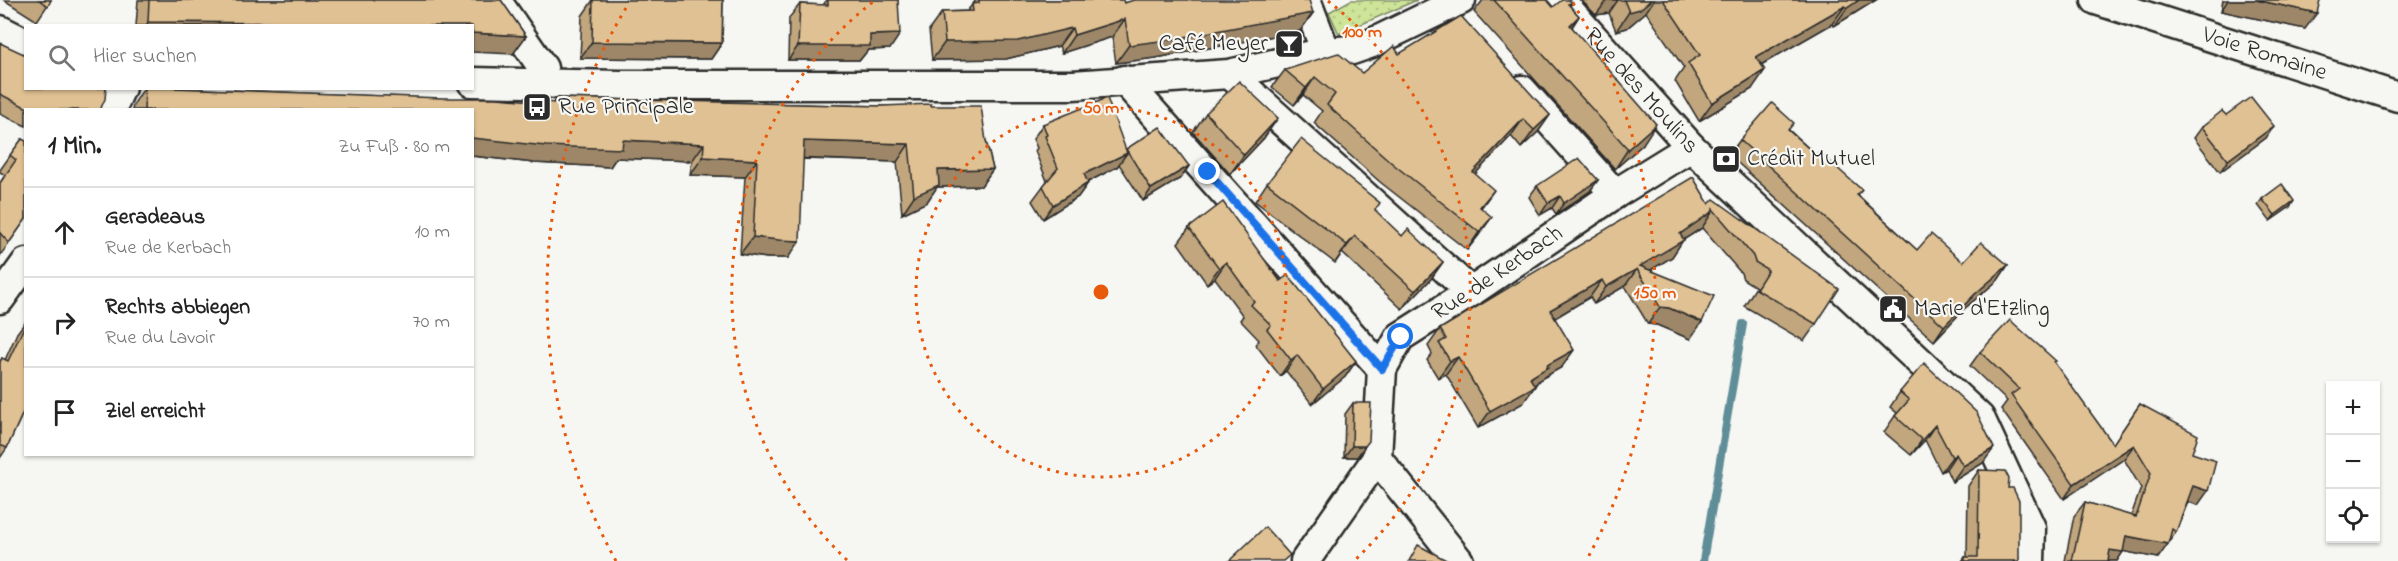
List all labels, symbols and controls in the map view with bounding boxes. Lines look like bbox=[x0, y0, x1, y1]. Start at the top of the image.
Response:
street label: Voie Romaine bbox=[2197, 17, 2332, 91]
text: 100 m bbox=[1342, 20, 1382, 46]
street label: Rue des Moulins bbox=[1575, 20, 1707, 162]
search box bbox=[24, 24, 474, 90]
place label: Café Meyer bbox=[1159, 27, 1269, 63]
bar icon: Café Meyer bbox=[1273, 28, 1305, 60]
icon: search bbox=[45, 41, 78, 74]
text: Hier suchen bbox=[93, 41, 197, 73]
place label: Rue Principale bbox=[558, 90, 694, 125]
bus stop icon: Rue Principale bbox=[521, 91, 553, 123]
text: 50 m bbox=[1083, 96, 1119, 122]
text: 1 Min. bbox=[48, 128, 101, 166]
text: Zu Fuß · 80 m bbox=[338, 133, 450, 162]
place label: Crédit Mutuel bbox=[1747, 142, 1875, 177]
bank icon: Crédit Mutuel bbox=[1710, 143, 1742, 175]
route end bbox=[1194, 158, 1220, 184]
text: Geradeaus bbox=[105, 202, 205, 234]
icon: ahead bbox=[48, 216, 81, 249]
street label: Rue de Kerbach bbox=[1425, 217, 1570, 330]
text: 10 m bbox=[414, 218, 450, 247]
text: Rue de Kerbach bbox=[105, 234, 231, 263]
text: 150 m bbox=[1634, 281, 1676, 307]
centre of rings bbox=[1091, 282, 1111, 302]
text: Rechts abbiegen bbox=[105, 292, 250, 324]
place label: Marie d'Etzling bbox=[1914, 292, 2050, 327]
public building icon: Marie d'Etzling bbox=[1877, 293, 1909, 325]
icon: right bbox=[48, 306, 81, 339]
text: 70 m bbox=[413, 308, 450, 337]
route start bbox=[1387, 323, 1413, 349]
text: Rue du Lavoir bbox=[105, 324, 215, 353]
map controls bbox=[2326, 381, 2380, 543]
button: + bbox=[2326, 381, 2380, 435]
icon: arrive bbox=[48, 396, 81, 429]
text: Ziel erreicht bbox=[105, 396, 205, 428]
button: − bbox=[2326, 435, 2380, 489]
button: locate bbox=[2326, 489, 2380, 543]

